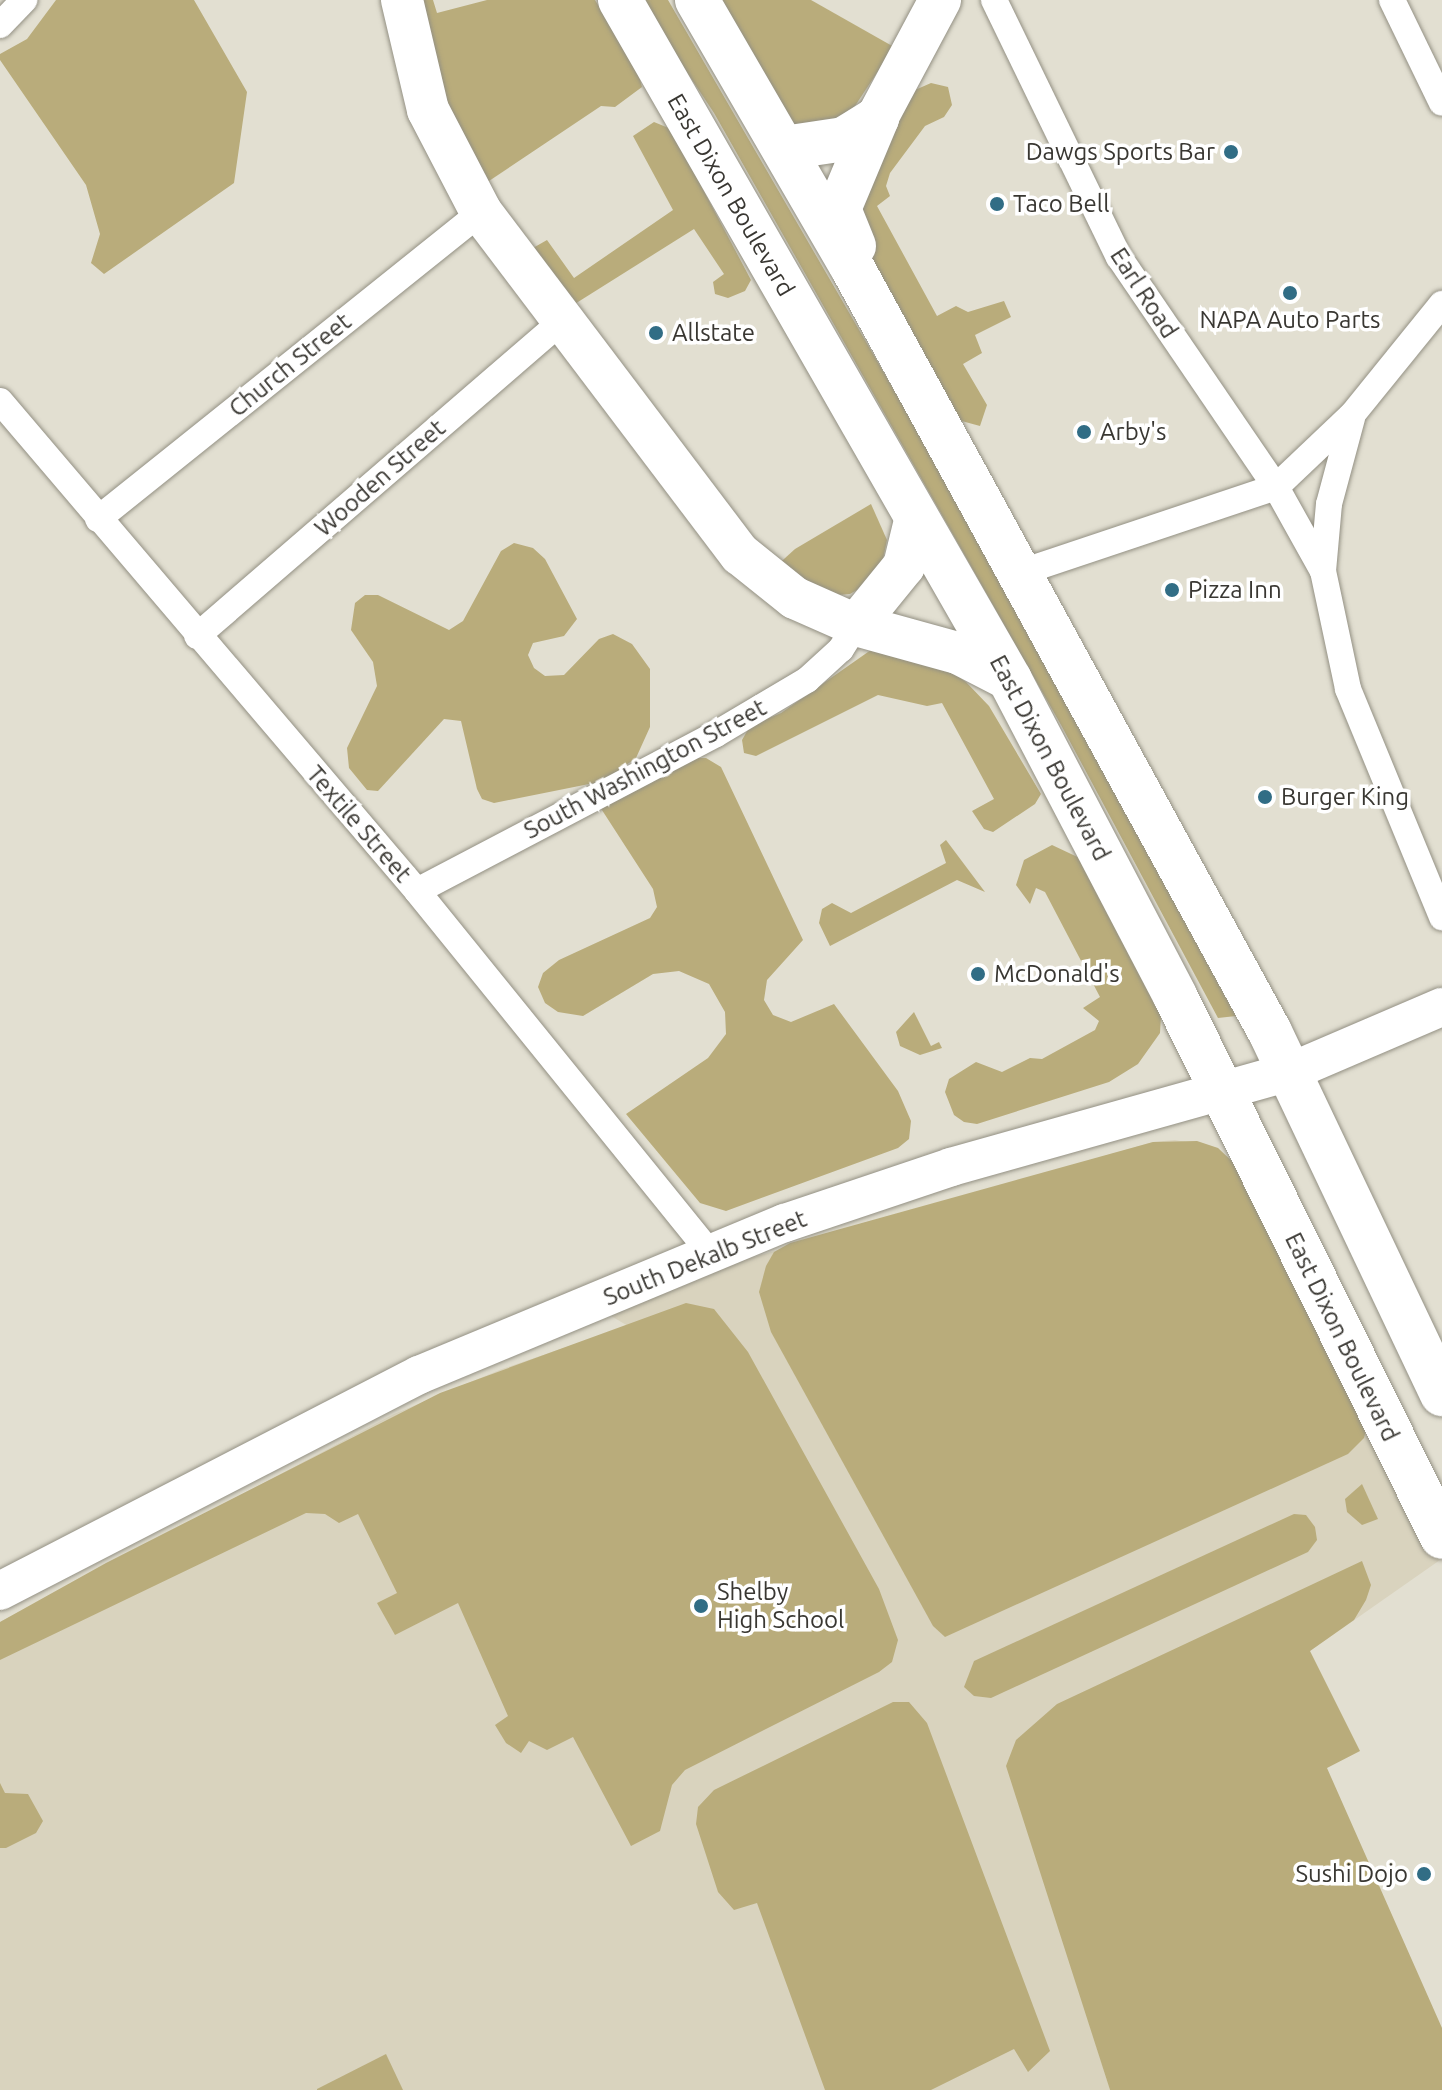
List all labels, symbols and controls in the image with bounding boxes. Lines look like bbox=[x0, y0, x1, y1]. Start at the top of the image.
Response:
street label: East Dixon Boulevard bbox=[661, 89, 801, 301]
place label: Dawgs Sports Bar bbox=[1026, 138, 1215, 166]
marker: Dawgs Sports Bar bbox=[1222, 143, 1240, 161]
place label: Taco Bell bbox=[1013, 190, 1109, 218]
marker: Taco Bell bbox=[988, 195, 1006, 213]
street label: Earl Road bbox=[1104, 242, 1184, 344]
marker: NAPA Auto Parts bbox=[1281, 284, 1299, 302]
place label: NAPA Auto Parts bbox=[1200, 306, 1380, 334]
street label: Church Street bbox=[223, 307, 357, 423]
place label: Allstate bbox=[672, 319, 755, 347]
marker: Allstate bbox=[647, 324, 665, 342]
street label: Wooden Street bbox=[309, 414, 451, 542]
place label: Arby's bbox=[1100, 418, 1166, 446]
marker: Arby's bbox=[1075, 423, 1093, 441]
place label: Pizza Inn bbox=[1188, 576, 1282, 604]
marker: Pizza Inn bbox=[1163, 581, 1181, 599]
street label: East Dixon Boulevard bbox=[984, 650, 1116, 866]
street label: South Washington Street bbox=[519, 693, 771, 845]
street label: Textile Street bbox=[301, 760, 417, 888]
place label: Burger King bbox=[1281, 783, 1409, 811]
marker: Burger King bbox=[1256, 788, 1274, 806]
place label: McDonald's bbox=[994, 960, 1120, 988]
marker: McDonald's bbox=[969, 965, 987, 983]
street label: South Dekalb Street bbox=[599, 1204, 811, 1312]
street label: East Dixon Boulevard bbox=[1279, 1228, 1405, 1446]
place label: Shelby High School bbox=[717, 1578, 844, 1634]
marker: Shelby High School bbox=[692, 1597, 710, 1615]
place label: Sushi Dojo bbox=[1295, 1860, 1408, 1888]
marker: Sushi Dojo bbox=[1415, 1865, 1433, 1883]

